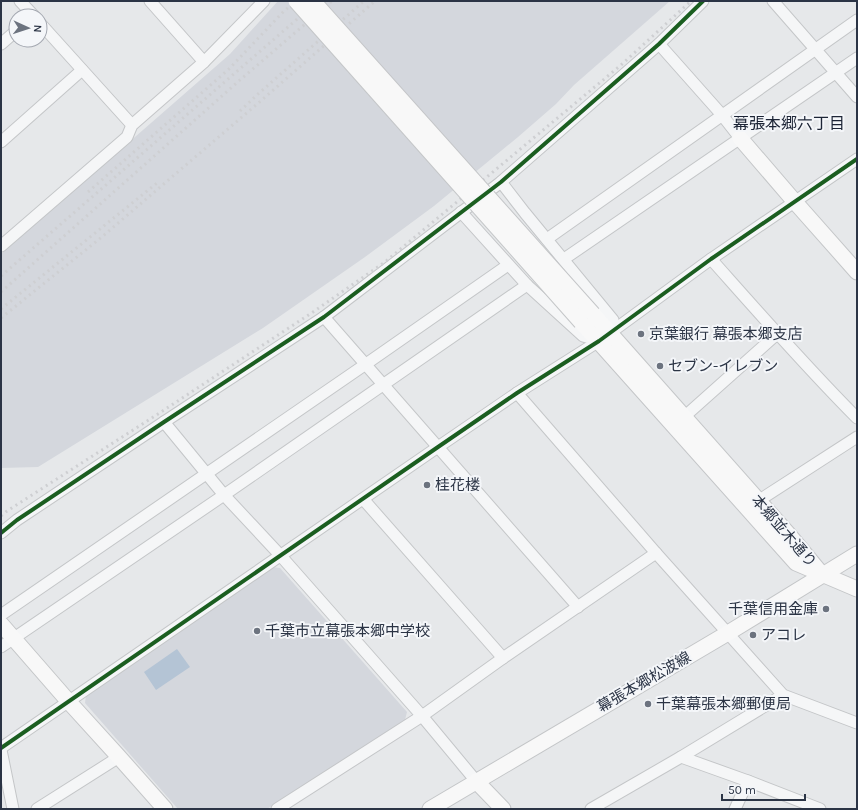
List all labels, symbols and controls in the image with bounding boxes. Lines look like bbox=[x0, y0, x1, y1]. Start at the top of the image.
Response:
north arrow bbox=[8, 8, 48, 48]
text: N bbox=[31, 24, 44, 33]
district label: 幕張本郷六丁目 bbox=[733, 114, 845, 133]
place label: 京葉銀行 幕張本郷支店 bbox=[649, 325, 803, 343]
marker: 京葉銀行 幕張本郷支店 bbox=[636, 329, 646, 339]
place label: セブン-イレブン bbox=[668, 357, 778, 375]
marker: セブン-イレブン bbox=[655, 361, 665, 371]
place label: 桂花楼 bbox=[435, 476, 480, 494]
marker: 桂花楼 bbox=[422, 480, 432, 490]
street label: 本郷並木通り bbox=[748, 491, 820, 571]
place label: 千葉信用金庫 bbox=[728, 600, 818, 618]
marker: 千葉信用金庫 bbox=[821, 604, 831, 614]
place label: 千葉市立幕張本郷中学校 bbox=[265, 622, 430, 640]
marker: 千葉市立幕張本郷中学校 bbox=[252, 626, 262, 636]
place label: アコレ bbox=[761, 626, 806, 644]
marker: アコレ bbox=[748, 630, 758, 640]
street label: 幕張本郷松波線 bbox=[594, 648, 694, 716]
place label: 千葉幕張本郷郵便局 bbox=[656, 695, 791, 713]
marker: 千葉幕張本郷郵便局 bbox=[643, 699, 653, 709]
scale bar bbox=[722, 776, 805, 802]
text: 50 m bbox=[728, 783, 756, 797]

